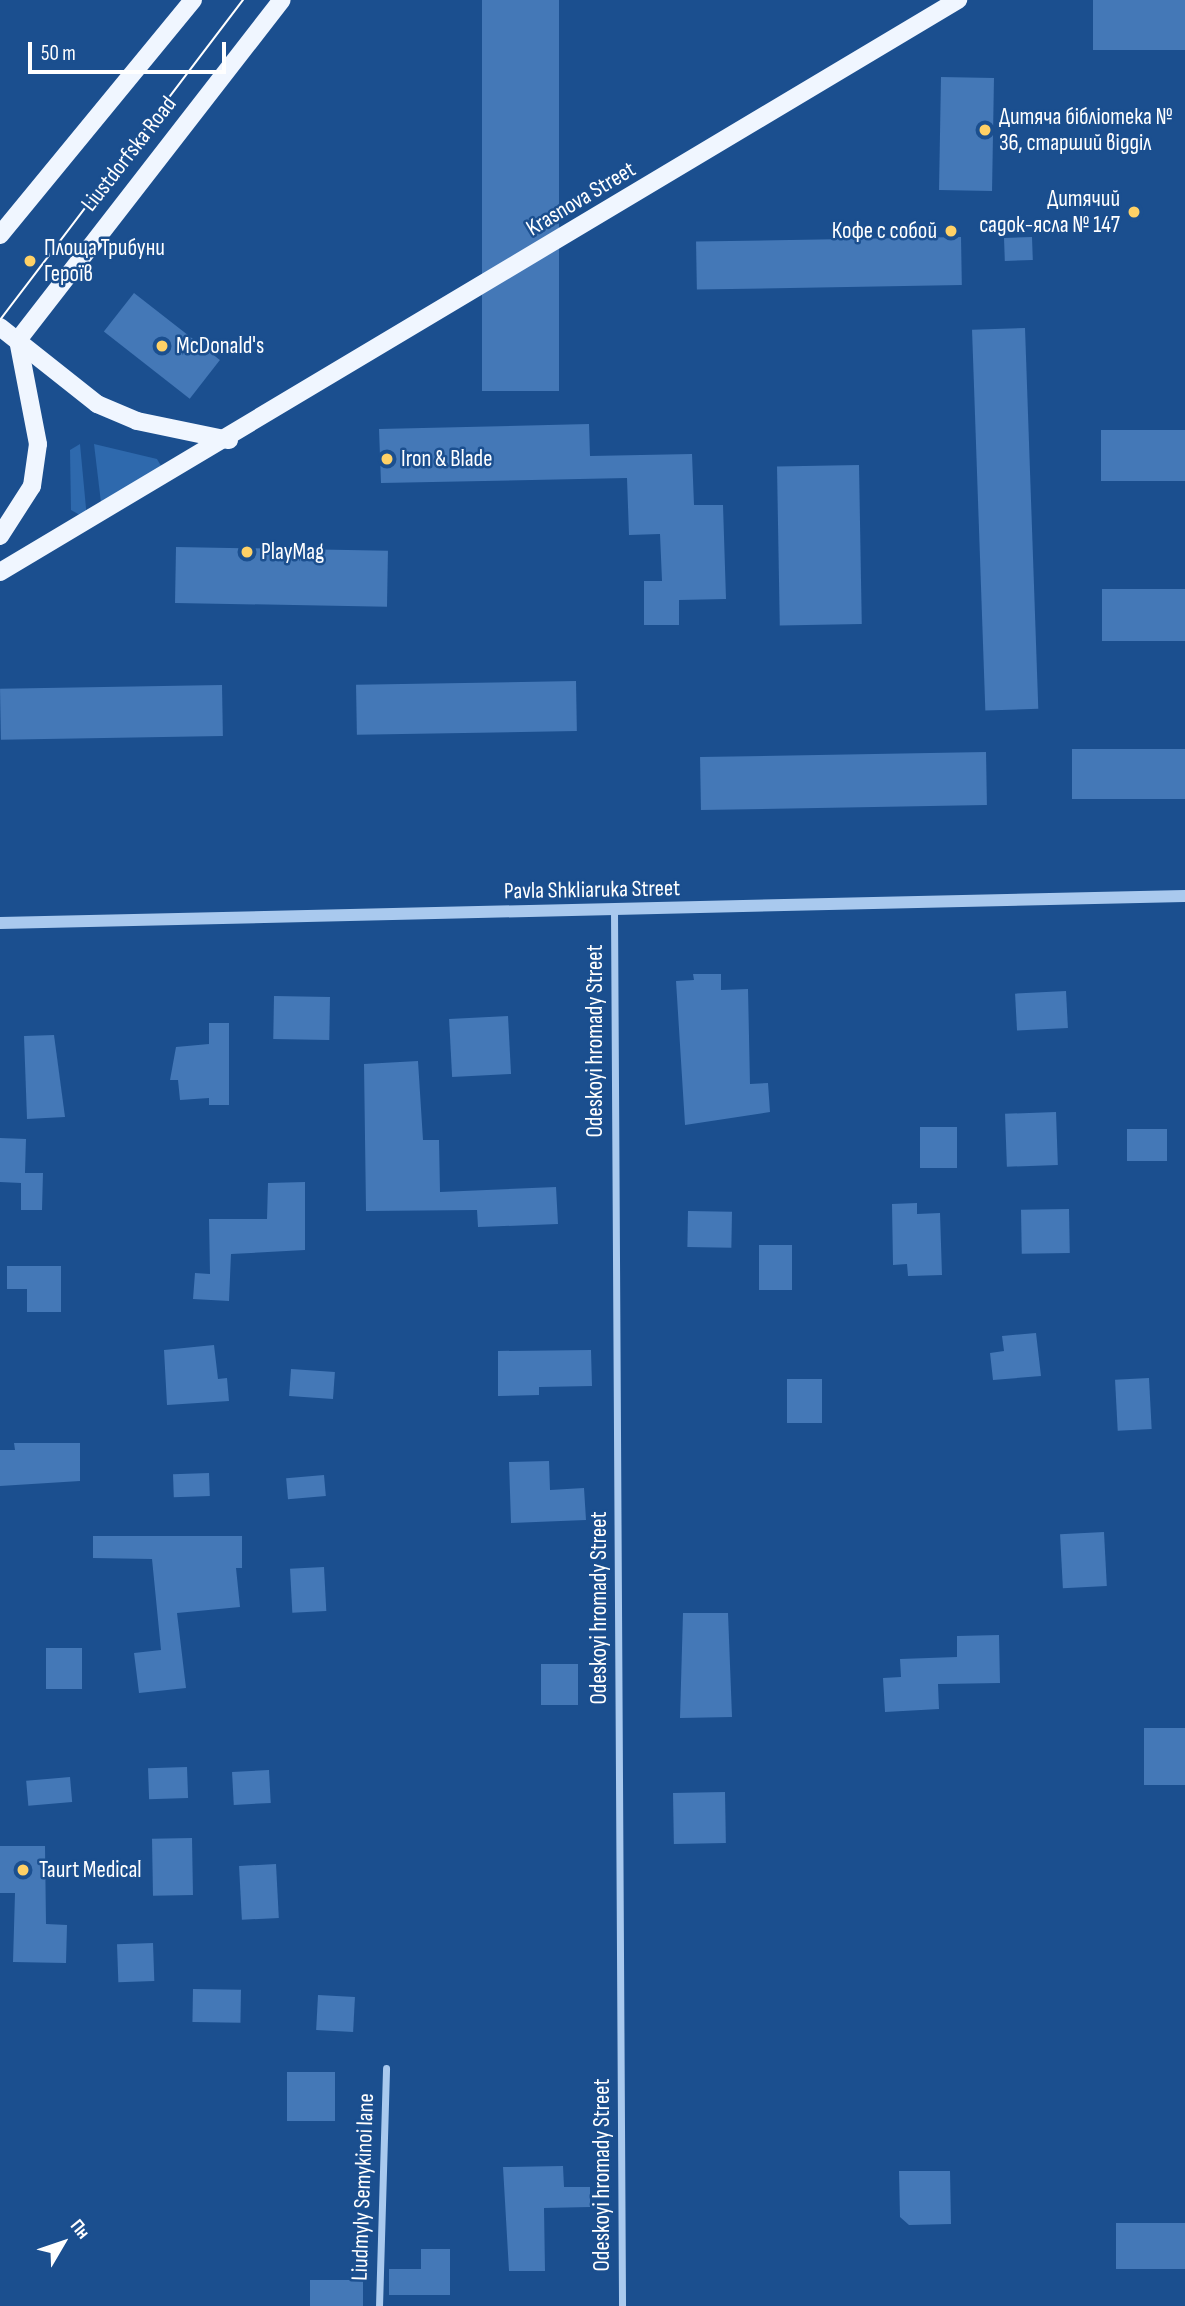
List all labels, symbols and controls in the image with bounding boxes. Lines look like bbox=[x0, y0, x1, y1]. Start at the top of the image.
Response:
scale bar bbox=[32, 28, 229, 72]
text: 50 m bbox=[41, 41, 76, 66]
street label: Liustdorfska Road bbox=[76, 91, 182, 217]
place label: Дитяча бібліотека № 36, старший відділ bbox=[999, 103, 1173, 157]
marker: Дитяча бібліотека № 36, старший відділ bbox=[977, 122, 993, 138]
street label: Krasnova Street bbox=[521, 156, 641, 242]
place label: Дитячий садок-ясла № 147 bbox=[979, 185, 1120, 239]
marker: Дитячий садок-ясла № 147 bbox=[1126, 204, 1142, 220]
place label: Кофе с собой bbox=[832, 217, 937, 245]
marker: Кофе с собой bbox=[943, 223, 959, 239]
place label: Площа Трибуни Героїв bbox=[44, 234, 165, 288]
marker: Площа Трибуни Героїв bbox=[22, 253, 38, 269]
place label: McDonald's bbox=[176, 332, 264, 360]
marker: McDonald's bbox=[154, 338, 170, 354]
place label: Iron & Blade bbox=[401, 445, 492, 473]
marker: Iron & Blade bbox=[379, 451, 395, 467]
place label: PlayMag bbox=[261, 538, 324, 566]
marker: PlayMag bbox=[239, 544, 255, 560]
street label: Pavla Shkliaruka Street bbox=[504, 875, 680, 905]
street label: Odeskoyi hromady Street bbox=[581, 945, 609, 1137]
street label: Odeskoyi hromady Street bbox=[585, 1512, 613, 1704]
place label: Taurt Medical bbox=[39, 1856, 142, 1884]
marker: Taurt Medical bbox=[13, 1860, 33, 1880]
street label: Odeskoyi hromady Street bbox=[588, 2079, 616, 2271]
street label: Liudmyly Semykinoi lane bbox=[346, 2093, 380, 2281]
north arrow bbox=[28, 2208, 98, 2278]
text: Пн bbox=[65, 2215, 94, 2244]

